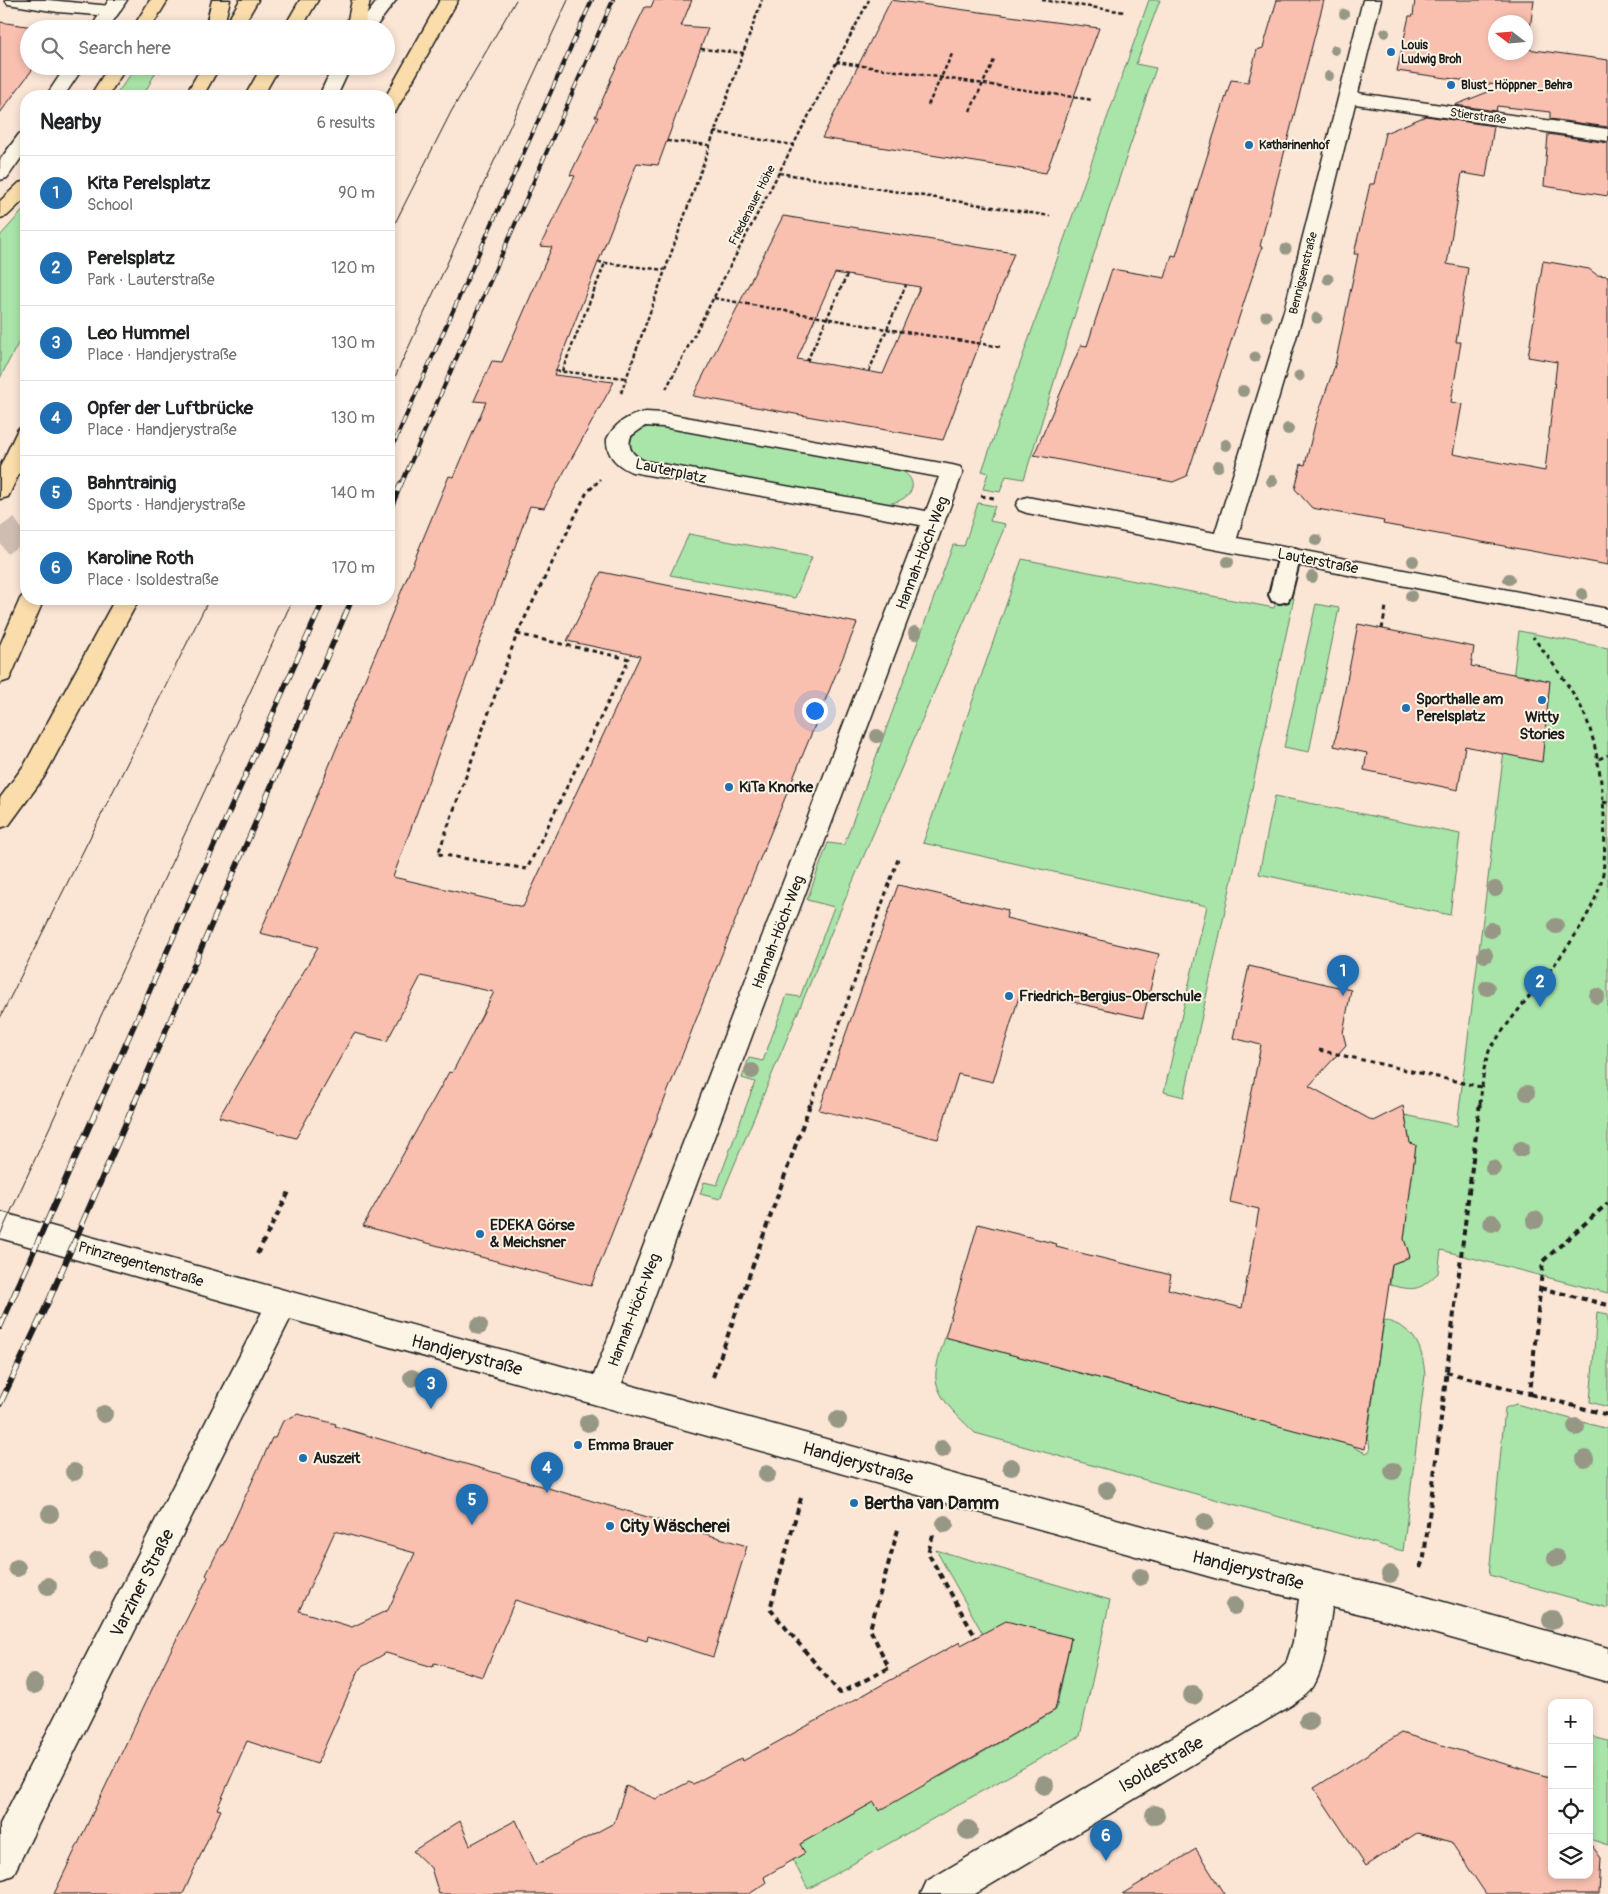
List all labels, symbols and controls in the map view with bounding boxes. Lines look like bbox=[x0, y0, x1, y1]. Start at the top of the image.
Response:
north arrow bbox=[1488, 15, 1533, 60]
search box bbox=[20, 20, 395, 75]
icon: search bbox=[38, 34, 66, 62]
text: Search here bbox=[78, 36, 171, 60]
place label: Louis Ludwig Broh bbox=[1401, 38, 1462, 67]
marker: Louis Ludwig Broh bbox=[1385, 46, 1397, 58]
place label: Blust_Höppner_Behra bbox=[1461, 78, 1573, 93]
marker: Blust_Höppner_Behra bbox=[1445, 79, 1457, 91]
street label: Stierstraße bbox=[1449, 105, 1507, 128]
text: Nearby bbox=[40, 109, 101, 136]
text: 6 results bbox=[317, 113, 375, 133]
place label: Katharinenhof bbox=[1259, 138, 1330, 153]
marker: Katharinenhof bbox=[1243, 139, 1255, 151]
street label: Friedenauer Höhe bbox=[726, 163, 779, 248]
text: Kita Perelsplatz bbox=[87, 171, 210, 195]
text: 1 bbox=[53, 183, 59, 203]
text: 90 m bbox=[338, 183, 375, 203]
text: School bbox=[87, 195, 133, 215]
street label: Bennigsenstraße bbox=[1286, 230, 1321, 316]
text: Perelsplatz bbox=[87, 246, 175, 270]
text: 2 bbox=[52, 258, 60, 278]
text: 120 m bbox=[331, 258, 375, 278]
text: Park · Lauterstraße bbox=[87, 270, 215, 290]
text: Leo Hummel bbox=[87, 321, 190, 345]
text: 3 bbox=[52, 333, 60, 353]
text: 130 m bbox=[331, 333, 375, 353]
text: Place · Handjerystraße bbox=[87, 345, 237, 365]
text: Opfer der Luftbrücke bbox=[87, 396, 253, 420]
text: 4 bbox=[51, 408, 61, 428]
text: 130 m bbox=[331, 408, 375, 428]
text: Place · Handjerystraße bbox=[87, 420, 237, 440]
street label: Lauterplatz bbox=[633, 455, 709, 488]
text: Bahntrainig bbox=[87, 471, 176, 495]
text: 5 bbox=[52, 483, 60, 503]
text: 140 m bbox=[331, 483, 375, 503]
street label: Hannah-Höch-Weg bbox=[892, 494, 953, 613]
text: Sports · Handjerystraße bbox=[87, 495, 245, 515]
street label: Lauterstraße bbox=[1276, 544, 1361, 579]
text: Karoline Roth bbox=[87, 546, 194, 570]
text: 6 bbox=[51, 558, 61, 578]
text: 170 m bbox=[332, 558, 375, 578]
text: Place · Isoldestraße bbox=[87, 570, 219, 590]
place label: Sporthalle am Perelsplatz bbox=[1416, 690, 1503, 726]
marker: Witty Stories bbox=[1536, 694, 1548, 706]
your location bbox=[802, 698, 828, 724]
marker: Sporthalle am Perelsplatz bbox=[1400, 702, 1412, 714]
place label: Witty Stories bbox=[1520, 708, 1565, 744]
place label: KiTa Knorke bbox=[739, 778, 814, 797]
marker: KiTa Knorke bbox=[723, 781, 735, 793]
street label: Hannah-Höch-Weg bbox=[748, 873, 809, 992]
pin: 1 bbox=[1327, 955, 1359, 996]
pin: 2 bbox=[1524, 966, 1556, 1007]
place label: Friedrich-Bergius-Oberschule bbox=[1019, 987, 1202, 1006]
marker: Friedrich-Bergius-Oberschule bbox=[1003, 990, 1015, 1002]
place label: EDEKA Görse & Meichsner bbox=[490, 1216, 575, 1252]
marker: EDEKA Görse & Meichsner bbox=[474, 1228, 486, 1240]
street label: Prinzregentenstraße bbox=[76, 1237, 206, 1292]
street label: Hannah-Höch-Weg bbox=[604, 1251, 665, 1370]
street label: Handjerystraße bbox=[409, 1330, 525, 1381]
pin: 3 bbox=[415, 1368, 447, 1409]
place label: Emma Brauer bbox=[588, 1436, 674, 1455]
street label: Handjerystraße bbox=[800, 1437, 916, 1490]
marker: Emma Brauer bbox=[572, 1439, 584, 1451]
place label: Auszeit bbox=[313, 1449, 361, 1468]
marker: Auszeit bbox=[297, 1452, 309, 1464]
pin: 4 bbox=[531, 1452, 563, 1493]
pin: 5 bbox=[456, 1484, 488, 1525]
place label: Bertha van Damm bbox=[864, 1492, 999, 1515]
marker: Bertha van Damm bbox=[848, 1497, 860, 1509]
place label: City Wäscherei bbox=[620, 1515, 730, 1538]
marker: City Wäscherei bbox=[604, 1520, 616, 1532]
street label: Varziner Straße bbox=[105, 1525, 180, 1641]
street label: Handjerystraße bbox=[1190, 1546, 1306, 1595]
map controls bbox=[1548, 1699, 1593, 1879]
button: + bbox=[1548, 1699, 1593, 1744]
street label: Isoldestraße bbox=[1115, 1731, 1208, 1798]
button: − bbox=[1548, 1744, 1593, 1789]
button: locate bbox=[1548, 1789, 1593, 1834]
pin: 6 bbox=[1090, 1820, 1122, 1861]
button: layers bbox=[1548, 1834, 1593, 1879]

